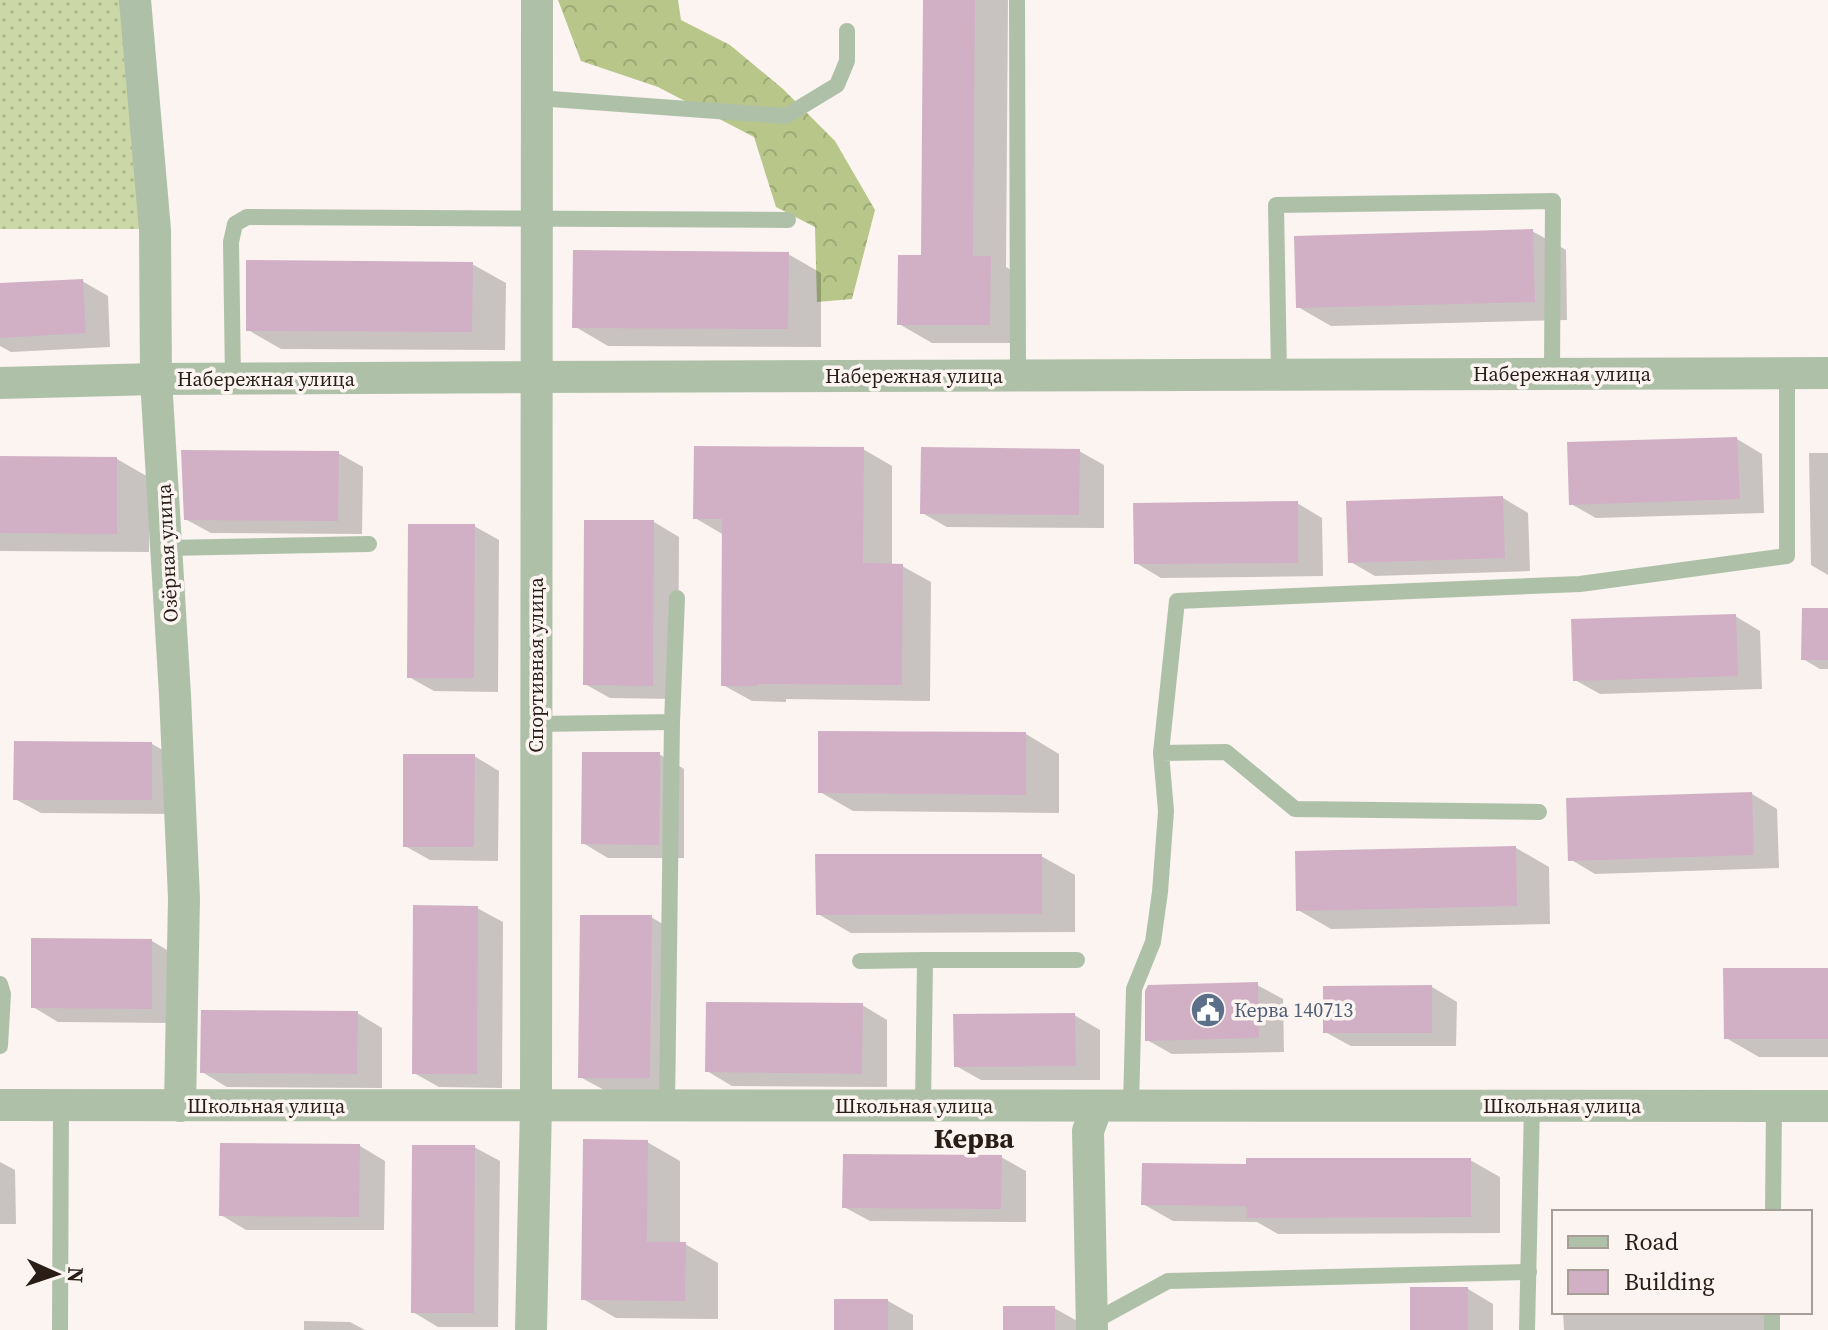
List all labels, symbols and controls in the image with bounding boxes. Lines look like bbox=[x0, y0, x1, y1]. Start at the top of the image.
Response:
street label: Набережная улица bbox=[1473, 360, 1652, 388]
street label: Набережная улица bbox=[825, 362, 1004, 390]
street label: Набережная улица bbox=[177, 365, 356, 393]
street label: Озёрная улица bbox=[149, 482, 185, 623]
street label: Спортивная улица bbox=[522, 576, 550, 753]
public building icon: Керва 140713 bbox=[1189, 991, 1227, 1029]
place label: Керва 140713 bbox=[1234, 996, 1353, 1024]
street label: Школьная улица bbox=[187, 1092, 346, 1120]
street label: Школьная улица bbox=[835, 1092, 994, 1120]
street label: Школьная улица bbox=[1483, 1092, 1642, 1120]
district label: Керва bbox=[934, 1119, 1014, 1157]
legend bbox=[1552, 1210, 1812, 1314]
text: Road bbox=[1624, 1225, 1679, 1258]
north arrow bbox=[16, 1234, 96, 1314]
text: Building bbox=[1624, 1265, 1715, 1298]
text: N bbox=[61, 1266, 91, 1284]

